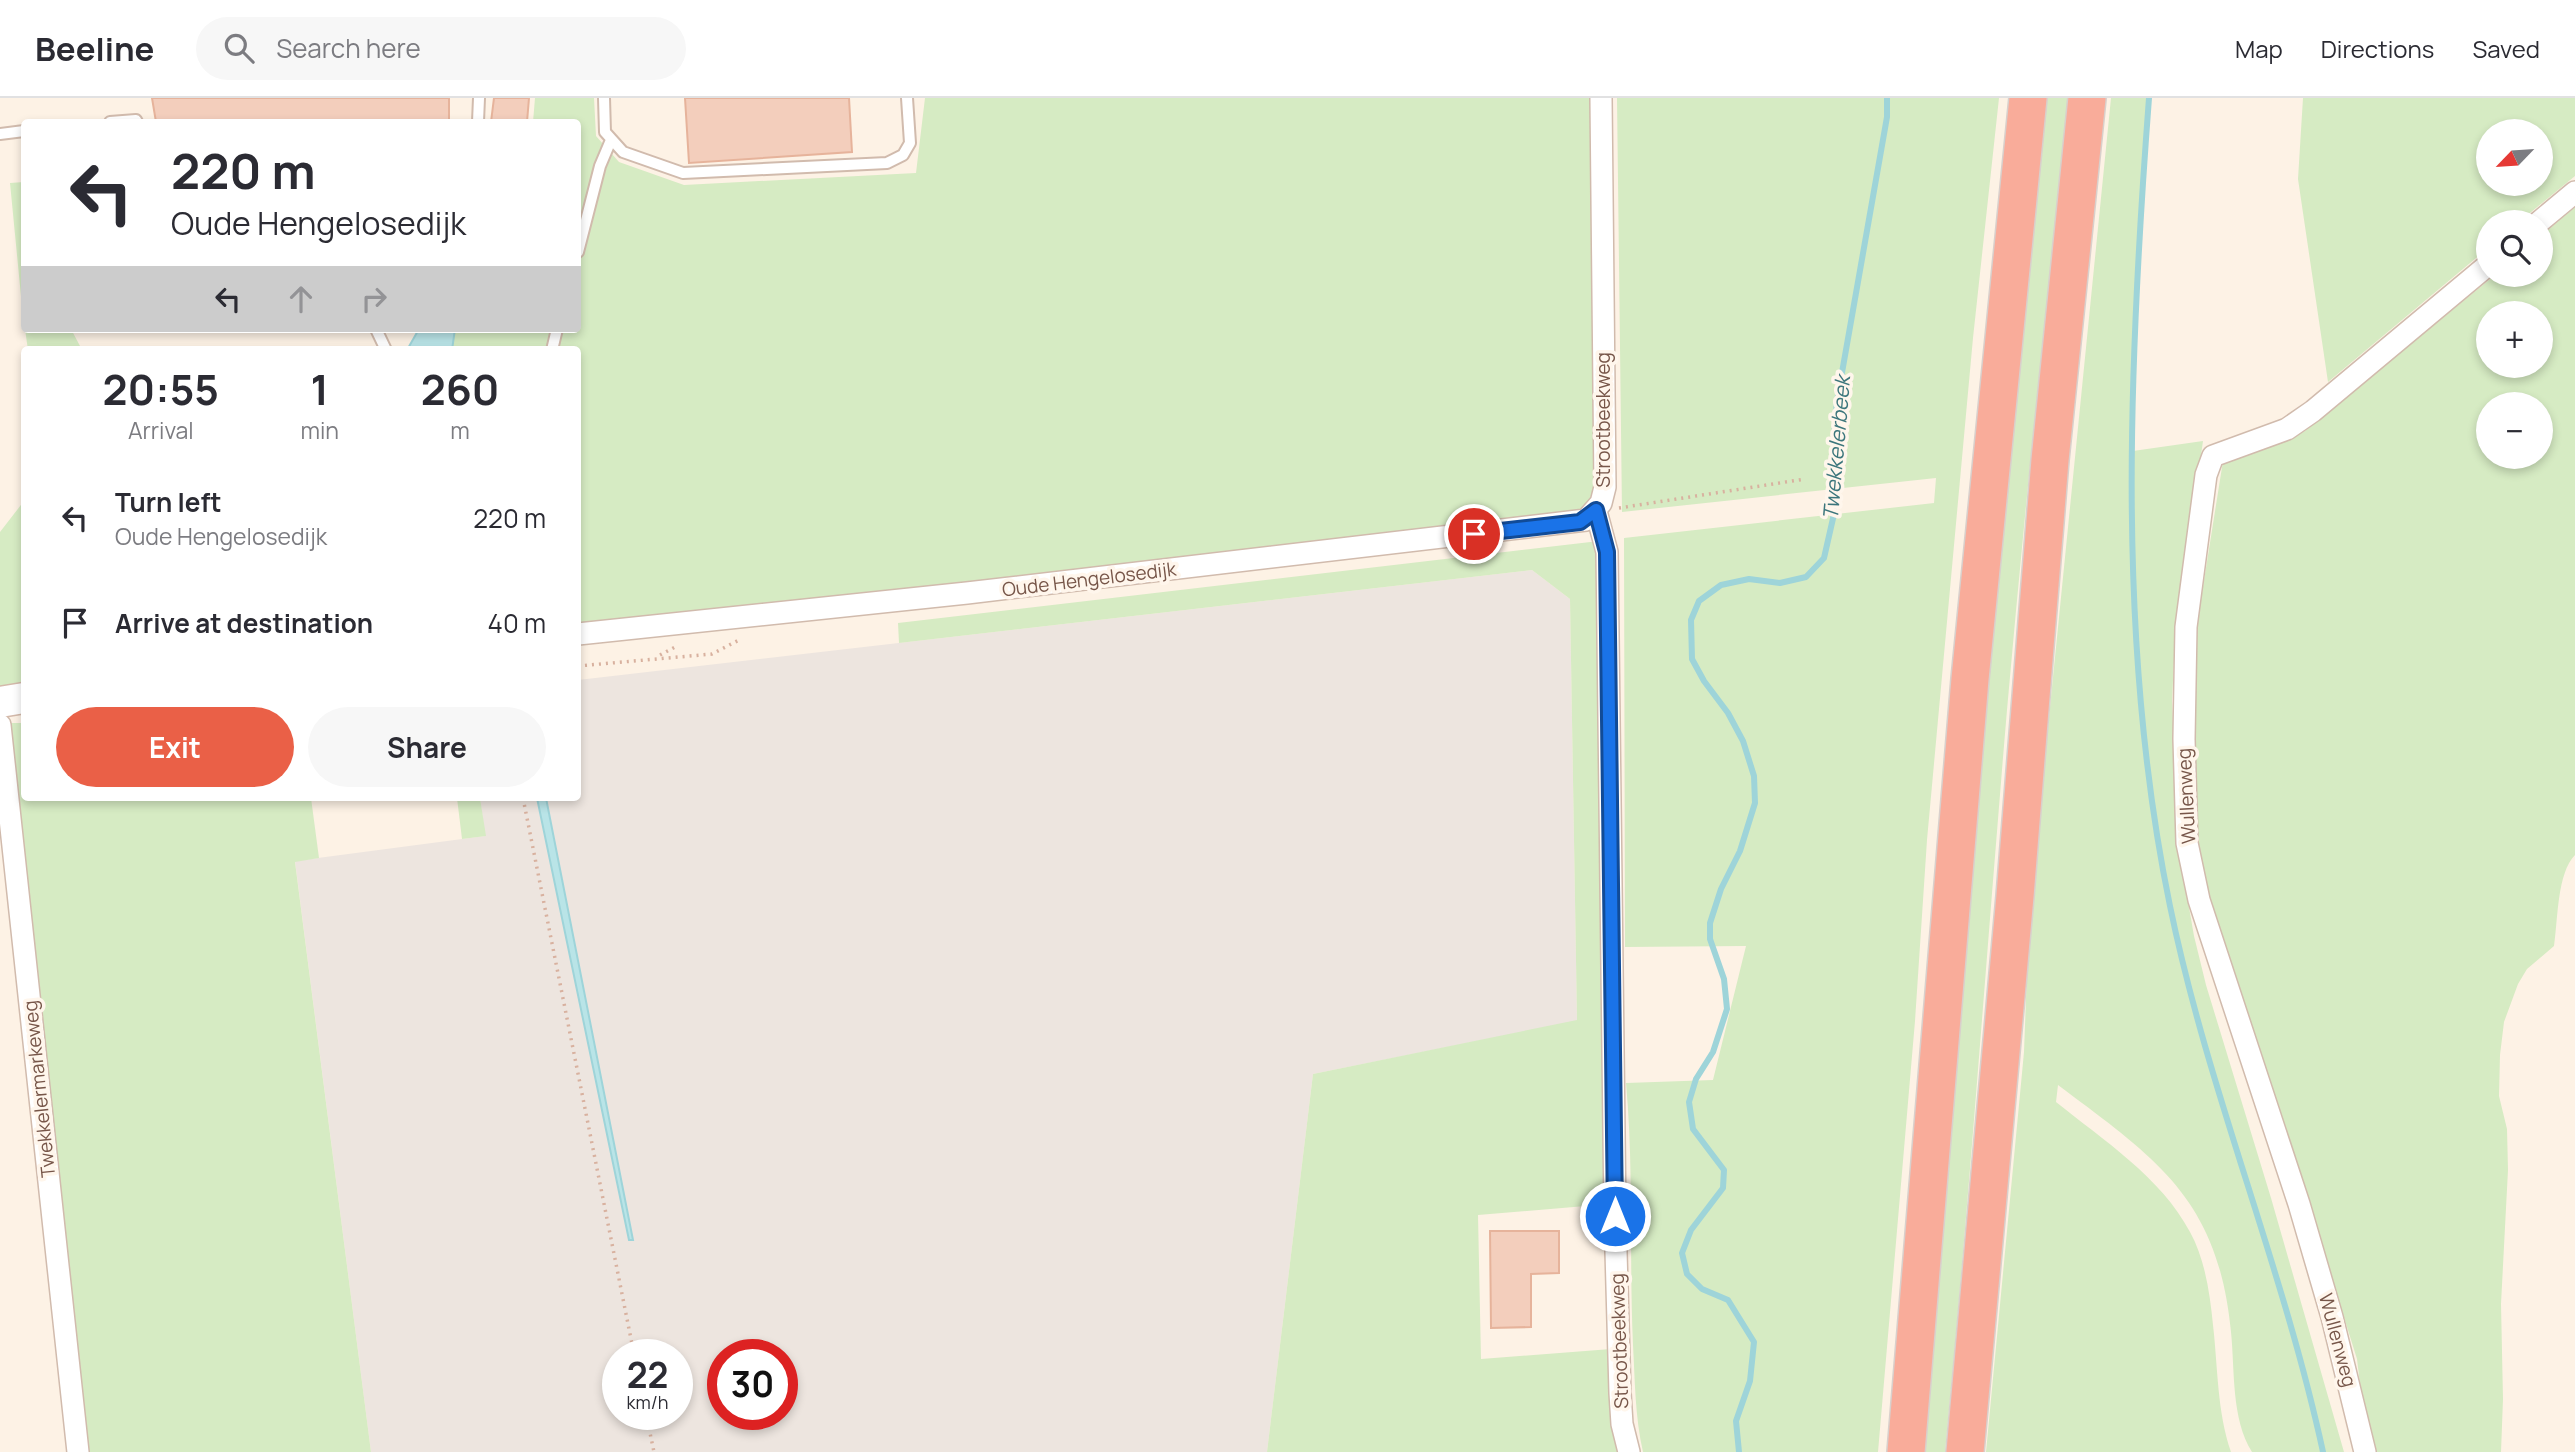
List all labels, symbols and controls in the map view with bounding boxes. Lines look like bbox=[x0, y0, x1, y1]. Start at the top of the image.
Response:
search box bbox=[196, 17, 686, 80]
text: Beeline bbox=[35, 26, 154, 71]
icon: search bbox=[220, 29, 258, 67]
text: Search here bbox=[276, 30, 421, 66]
text: Map bbox=[2235, 32, 2283, 65]
text: Directions bbox=[2321, 32, 2434, 65]
text: Saved bbox=[2472, 32, 2540, 65]
north arrow bbox=[2476, 119, 2553, 196]
map controls bbox=[2476, 119, 2553, 469]
text: 220 m bbox=[171, 137, 315, 204]
icon: left bbox=[56, 147, 147, 238]
text: Oude Hengelosedijk bbox=[171, 201, 466, 245]
button: search bbox=[2476, 210, 2553, 287]
icon: left bbox=[209, 280, 247, 318]
icon: ahead bbox=[282, 280, 320, 318]
icon: right bbox=[355, 280, 393, 318]
button: + bbox=[2476, 301, 2553, 378]
street label: Strootbeekweg bbox=[1590, 352, 1616, 488]
text: 20:55 bbox=[103, 360, 219, 418]
text: 1 bbox=[311, 360, 329, 418]
text: 260 bbox=[421, 360, 499, 418]
water label: Twekkelerbeek bbox=[1816, 372, 1856, 521]
button: − bbox=[2476, 392, 2553, 469]
text: Arrival bbox=[128, 414, 194, 446]
text: min bbox=[300, 414, 339, 446]
text: m bbox=[450, 414, 470, 446]
text: Turn left bbox=[115, 484, 222, 520]
icon: left bbox=[56, 499, 94, 537]
text: 220 m bbox=[473, 500, 546, 536]
pin bbox=[1444, 504, 1504, 564]
icon: arrive bbox=[1455, 515, 1493, 553]
text: Oude Hengelosedijk bbox=[115, 520, 327, 552]
street label: Oude Hengelosedijk bbox=[1000, 555, 1178, 603]
icon: arrive bbox=[56, 604, 94, 642]
text: Arrive at destination bbox=[115, 605, 373, 641]
text: 40 m bbox=[488, 605, 546, 641]
button: Exit bbox=[56, 707, 294, 787]
button: Share bbox=[308, 707, 546, 787]
street label: Wullenweg bbox=[2171, 747, 2201, 845]
street label: Twekkelermarkeweg bbox=[17, 999, 61, 1179]
position arrow bbox=[1578, 1179, 1652, 1253]
street label: Strootbeekweg bbox=[1604, 1273, 1634, 1409]
street label: Wullenweg bbox=[2313, 1290, 2363, 1390]
speed limit sign: 30 bbox=[707, 1339, 798, 1430]
text: 22 bbox=[627, 1351, 668, 1399]
text: km/h bbox=[627, 1390, 668, 1414]

